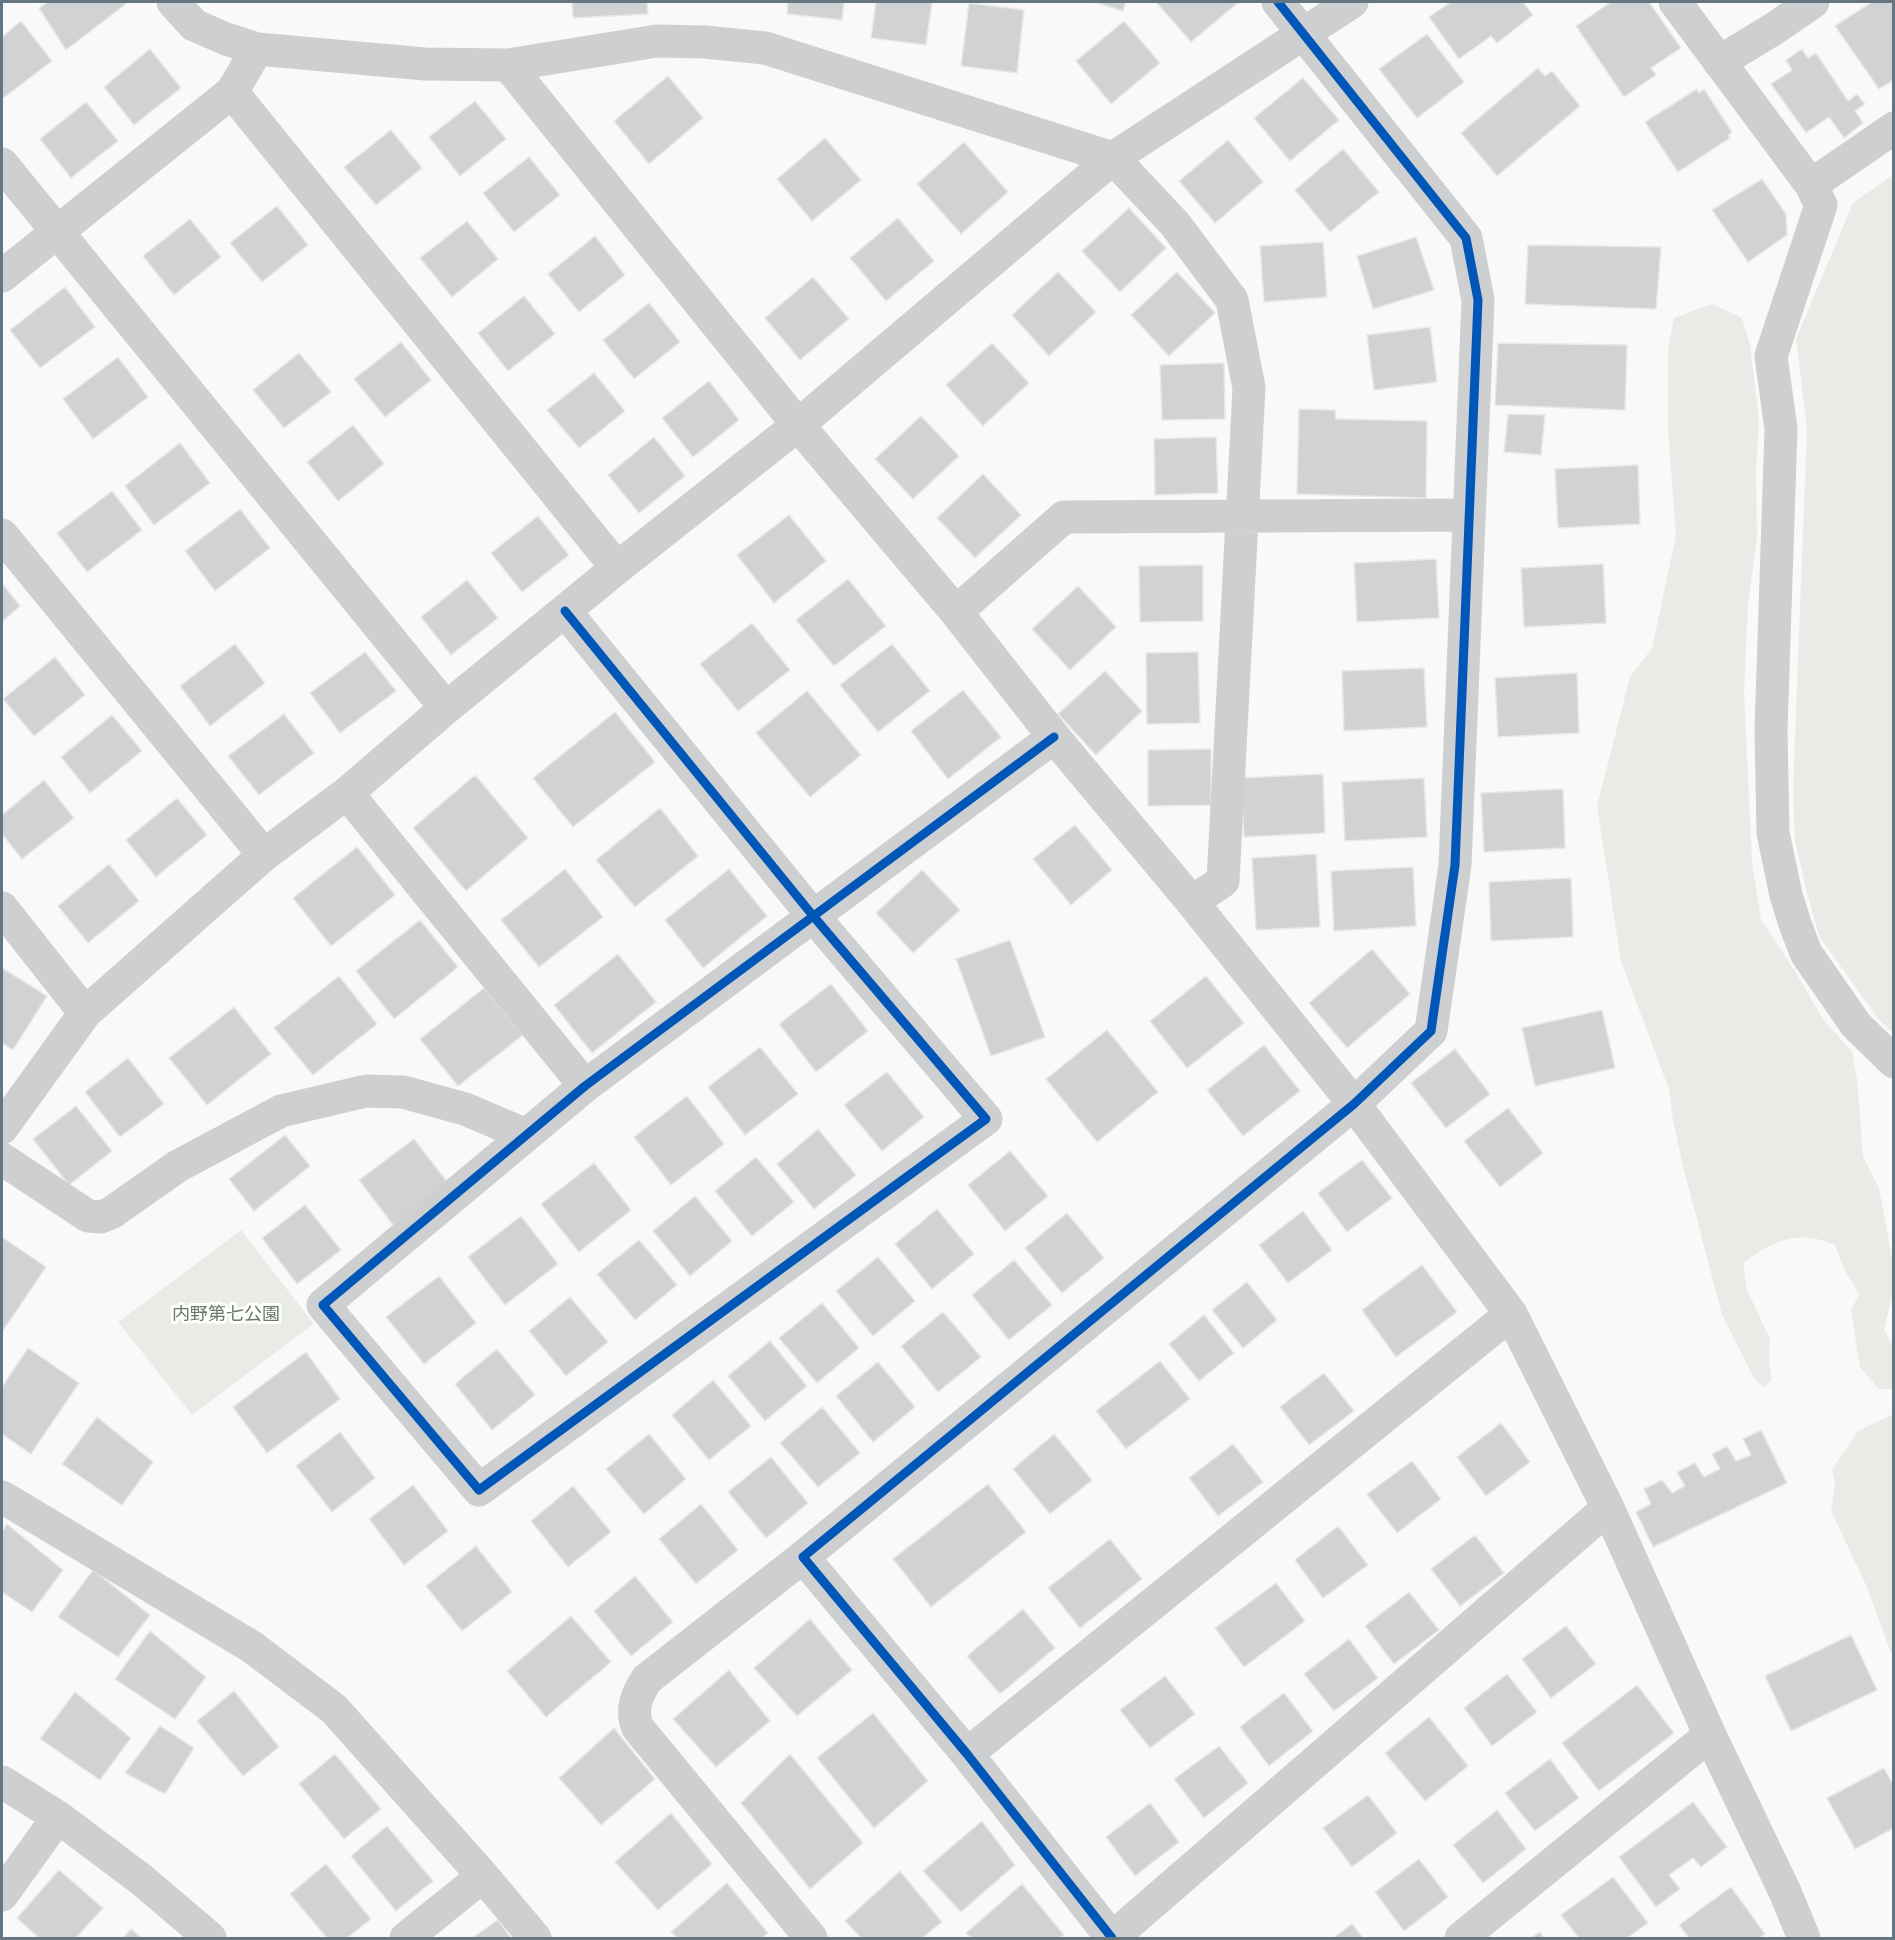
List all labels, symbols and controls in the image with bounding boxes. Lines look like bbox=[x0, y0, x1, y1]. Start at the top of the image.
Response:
park label: 内野第七公園 bbox=[172, 1304, 280, 1326]

